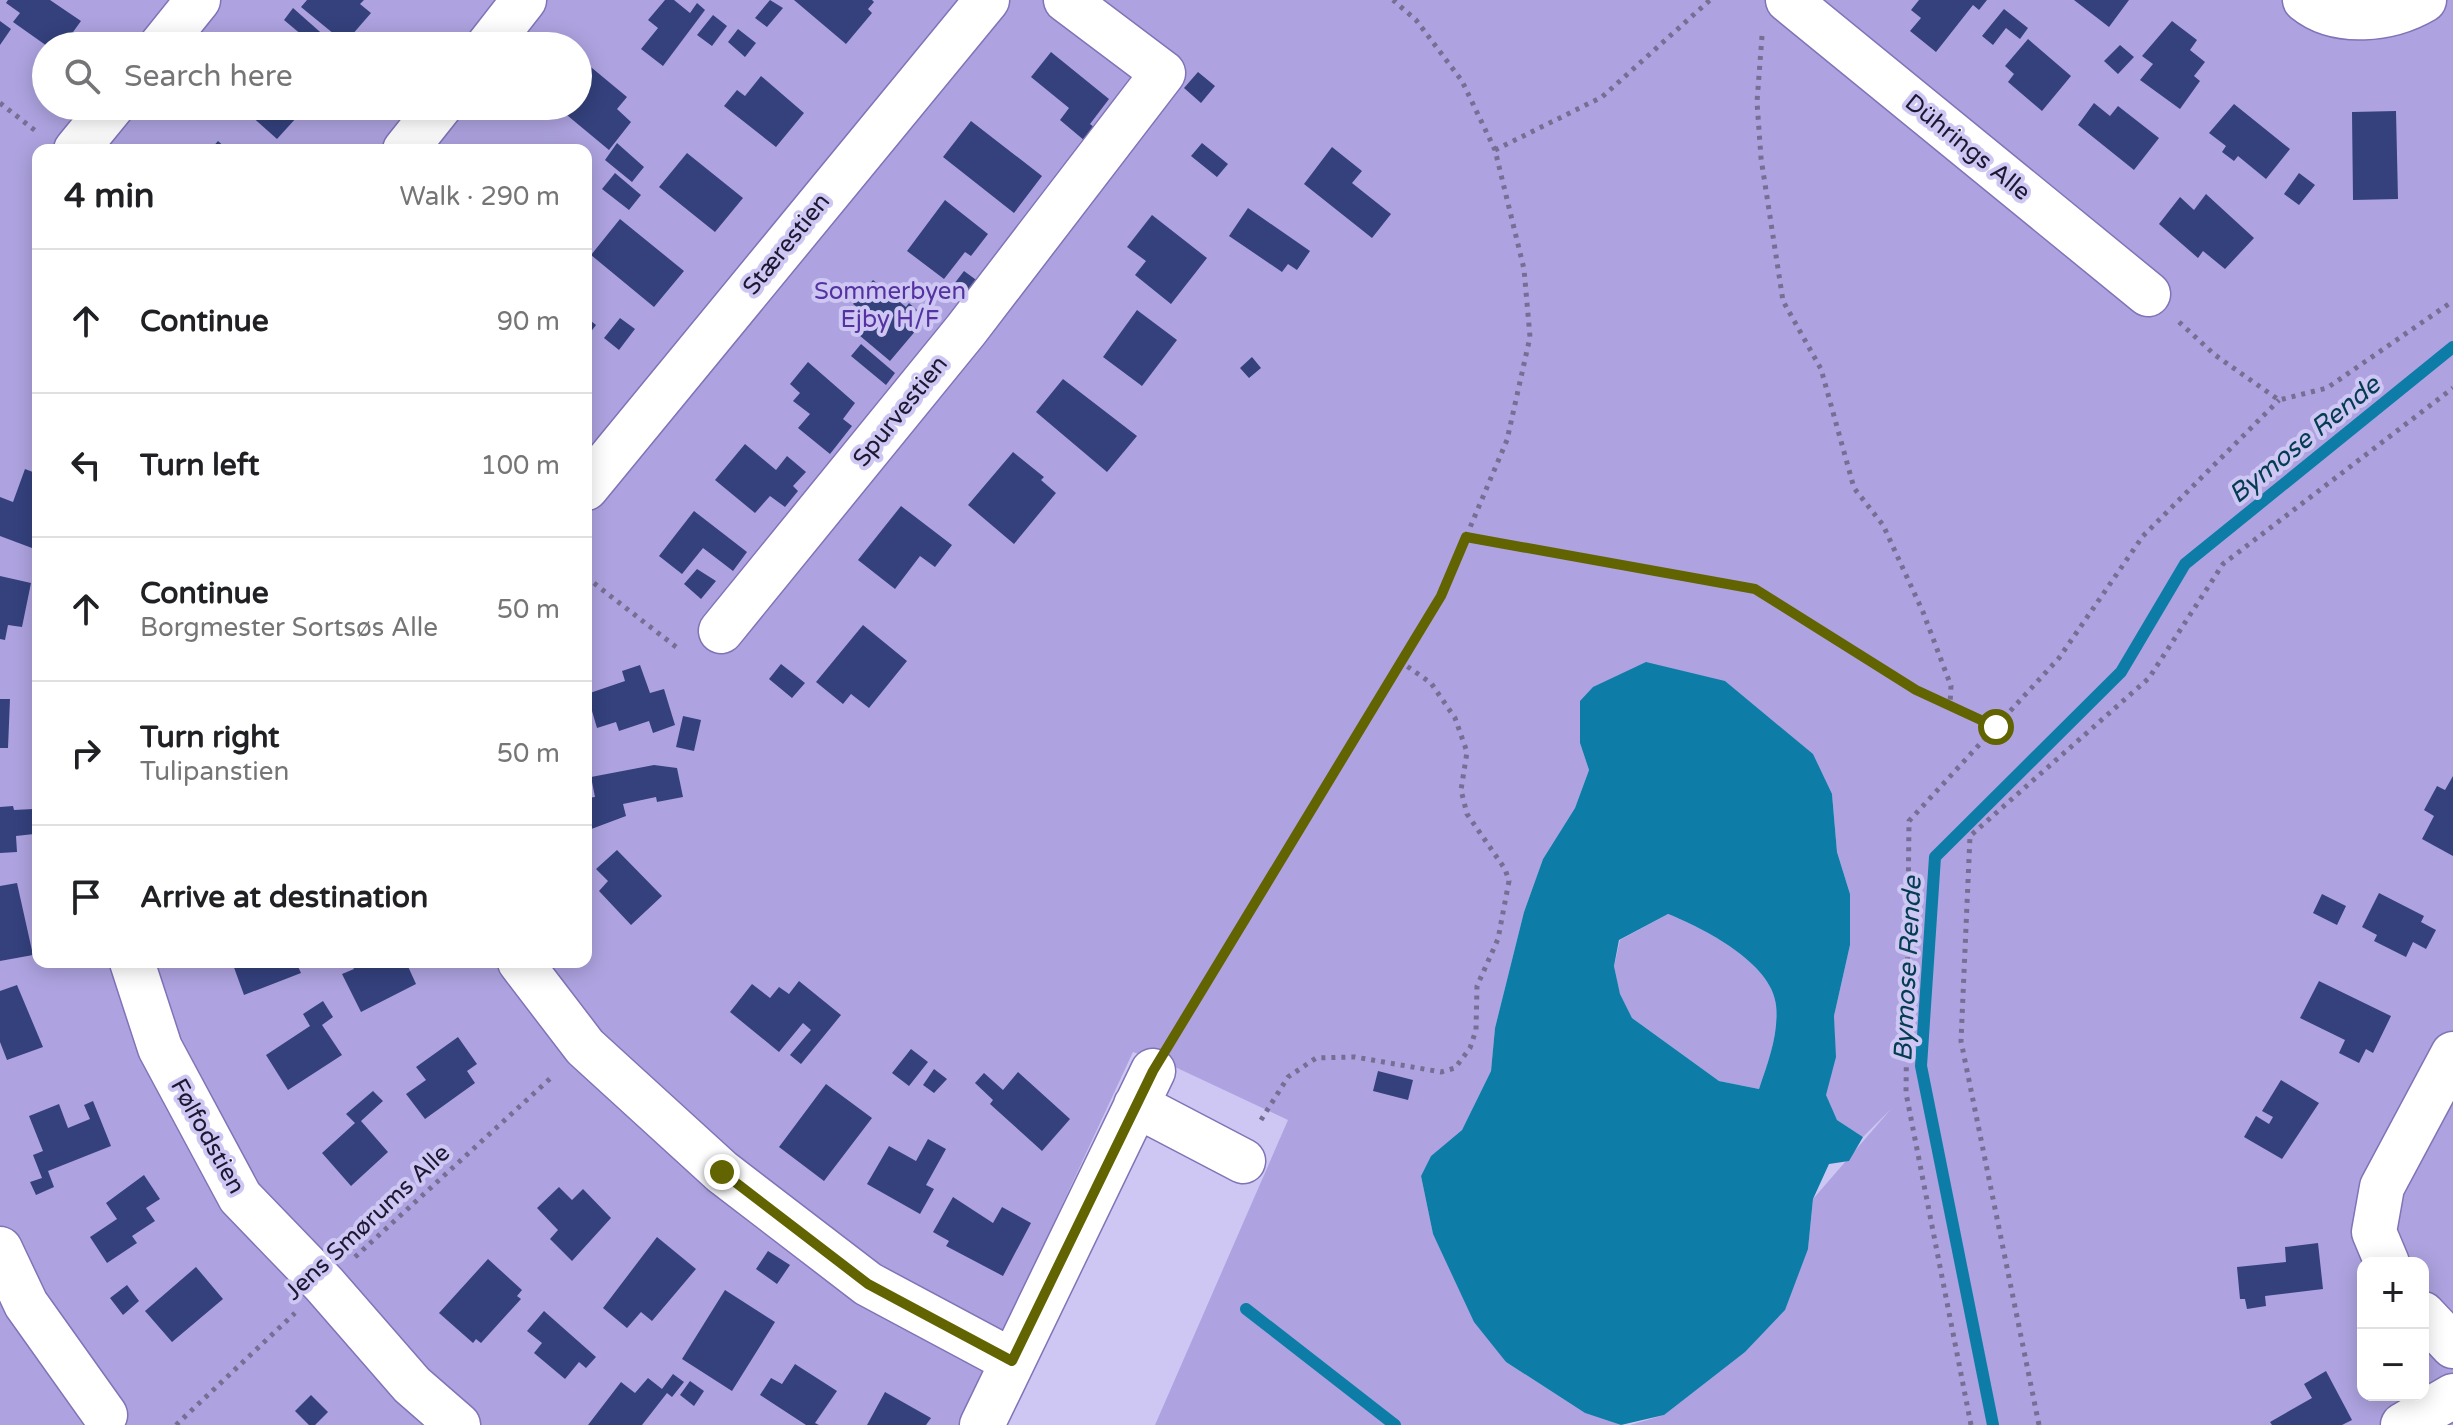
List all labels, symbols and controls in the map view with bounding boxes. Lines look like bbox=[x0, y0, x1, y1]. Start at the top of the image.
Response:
search box bbox=[32, 32, 592, 120]
icon: search bbox=[60, 54, 104, 98]
text: Search here bbox=[124, 58, 293, 95]
street label: Dührings Alle bbox=[1899, 88, 2036, 207]
text: 4 min bbox=[64, 176, 155, 217]
text: Walk · 290 m bbox=[400, 181, 560, 212]
street label: Stærestien bbox=[737, 188, 836, 301]
park label: Sommerbyen Ejby H/F bbox=[814, 277, 966, 334]
icon: ahead bbox=[64, 299, 108, 343]
text: Continue bbox=[140, 303, 269, 340]
text: 90 m bbox=[497, 306, 560, 337]
street label: Spurvestien bbox=[847, 350, 954, 473]
water label: Bymose Rende bbox=[2222, 368, 2387, 510]
icon: left bbox=[64, 443, 108, 487]
text: Turn left bbox=[140, 447, 259, 484]
text: 100 m bbox=[480, 450, 560, 481]
text: Continue bbox=[140, 575, 269, 612]
icon: ahead bbox=[64, 587, 108, 631]
text: 50 m bbox=[497, 594, 560, 625]
text: Borgmester Sortsøs Alle bbox=[140, 612, 438, 643]
route start bbox=[1978, 709, 2014, 745]
text: Turn right bbox=[140, 719, 280, 756]
icon: right bbox=[64, 731, 108, 775]
text: 50 m bbox=[497, 738, 560, 769]
text: Tulipanstien bbox=[140, 756, 289, 787]
water label: Bymose Rende bbox=[1887, 874, 1928, 1062]
icon: arrive bbox=[64, 875, 108, 919]
text: Arrive at destination bbox=[140, 879, 428, 916]
street label: Følfodstien bbox=[164, 1074, 251, 1199]
street label: Jens Smørums Alle bbox=[279, 1138, 456, 1306]
route end bbox=[704, 1154, 740, 1190]
map controls bbox=[2357, 1257, 2429, 1401]
button: + bbox=[2357, 1257, 2429, 1329]
button: − bbox=[2357, 1329, 2429, 1401]

